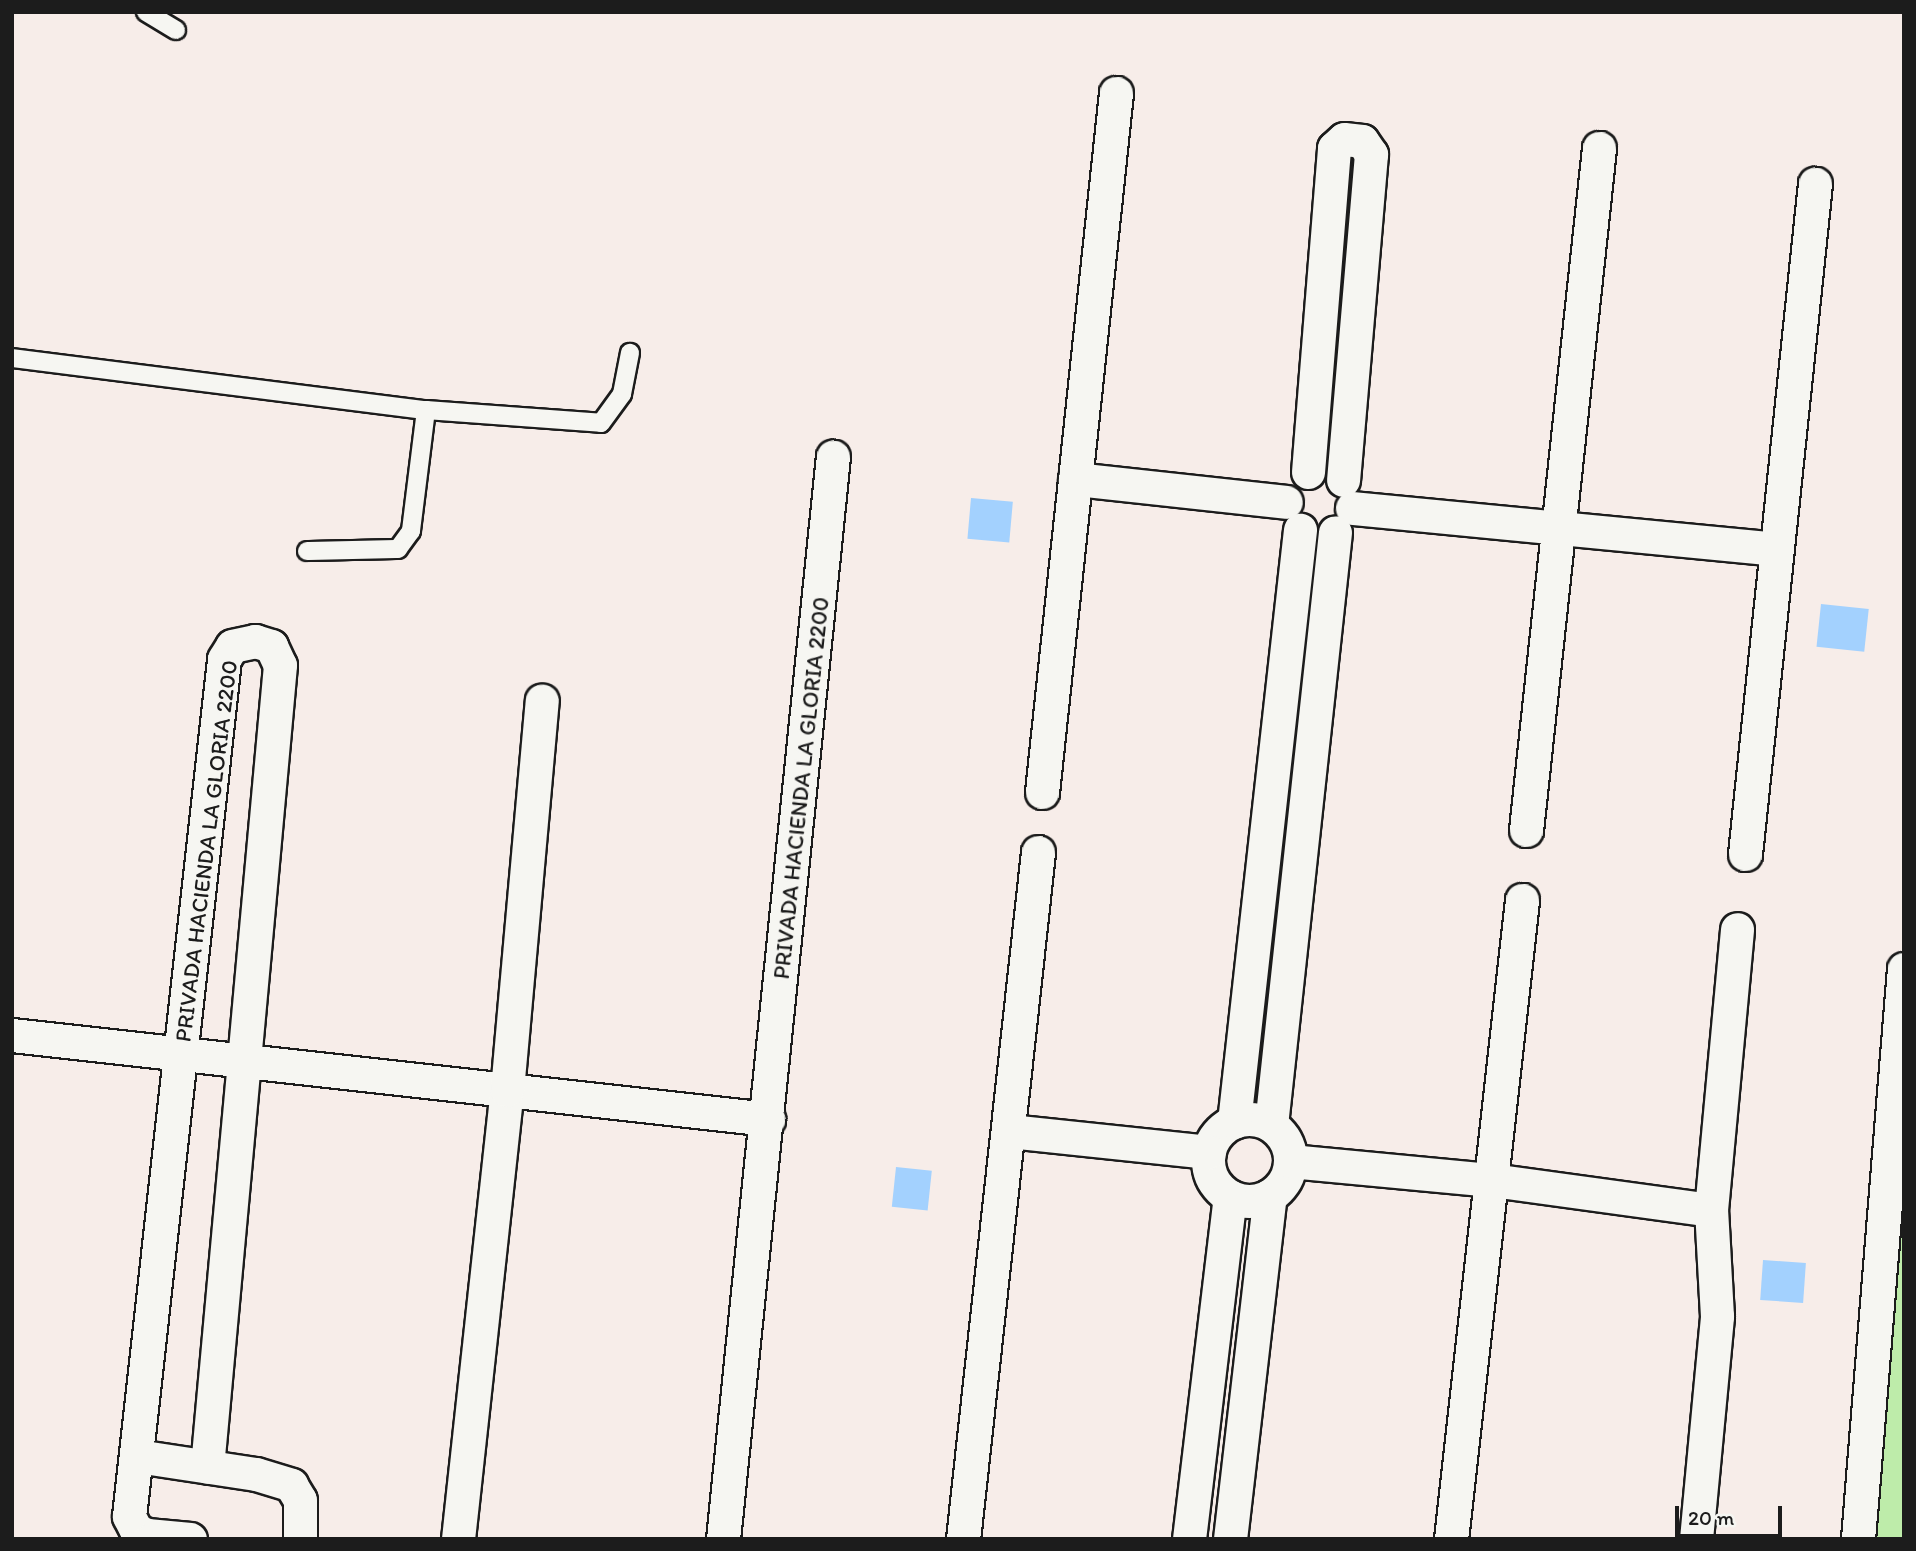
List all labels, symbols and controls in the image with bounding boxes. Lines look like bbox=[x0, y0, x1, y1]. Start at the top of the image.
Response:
street label: PRIVADA HACIENDA LA GLORIA 2200 bbox=[767, 597, 835, 979]
street label: PRIVADA HACIENDA LA GLORIA 2200 bbox=[169, 660, 243, 1042]
scale bar bbox=[1678, 1492, 1785, 1536]
text: 20 m bbox=[1688, 1505, 1734, 1530]

